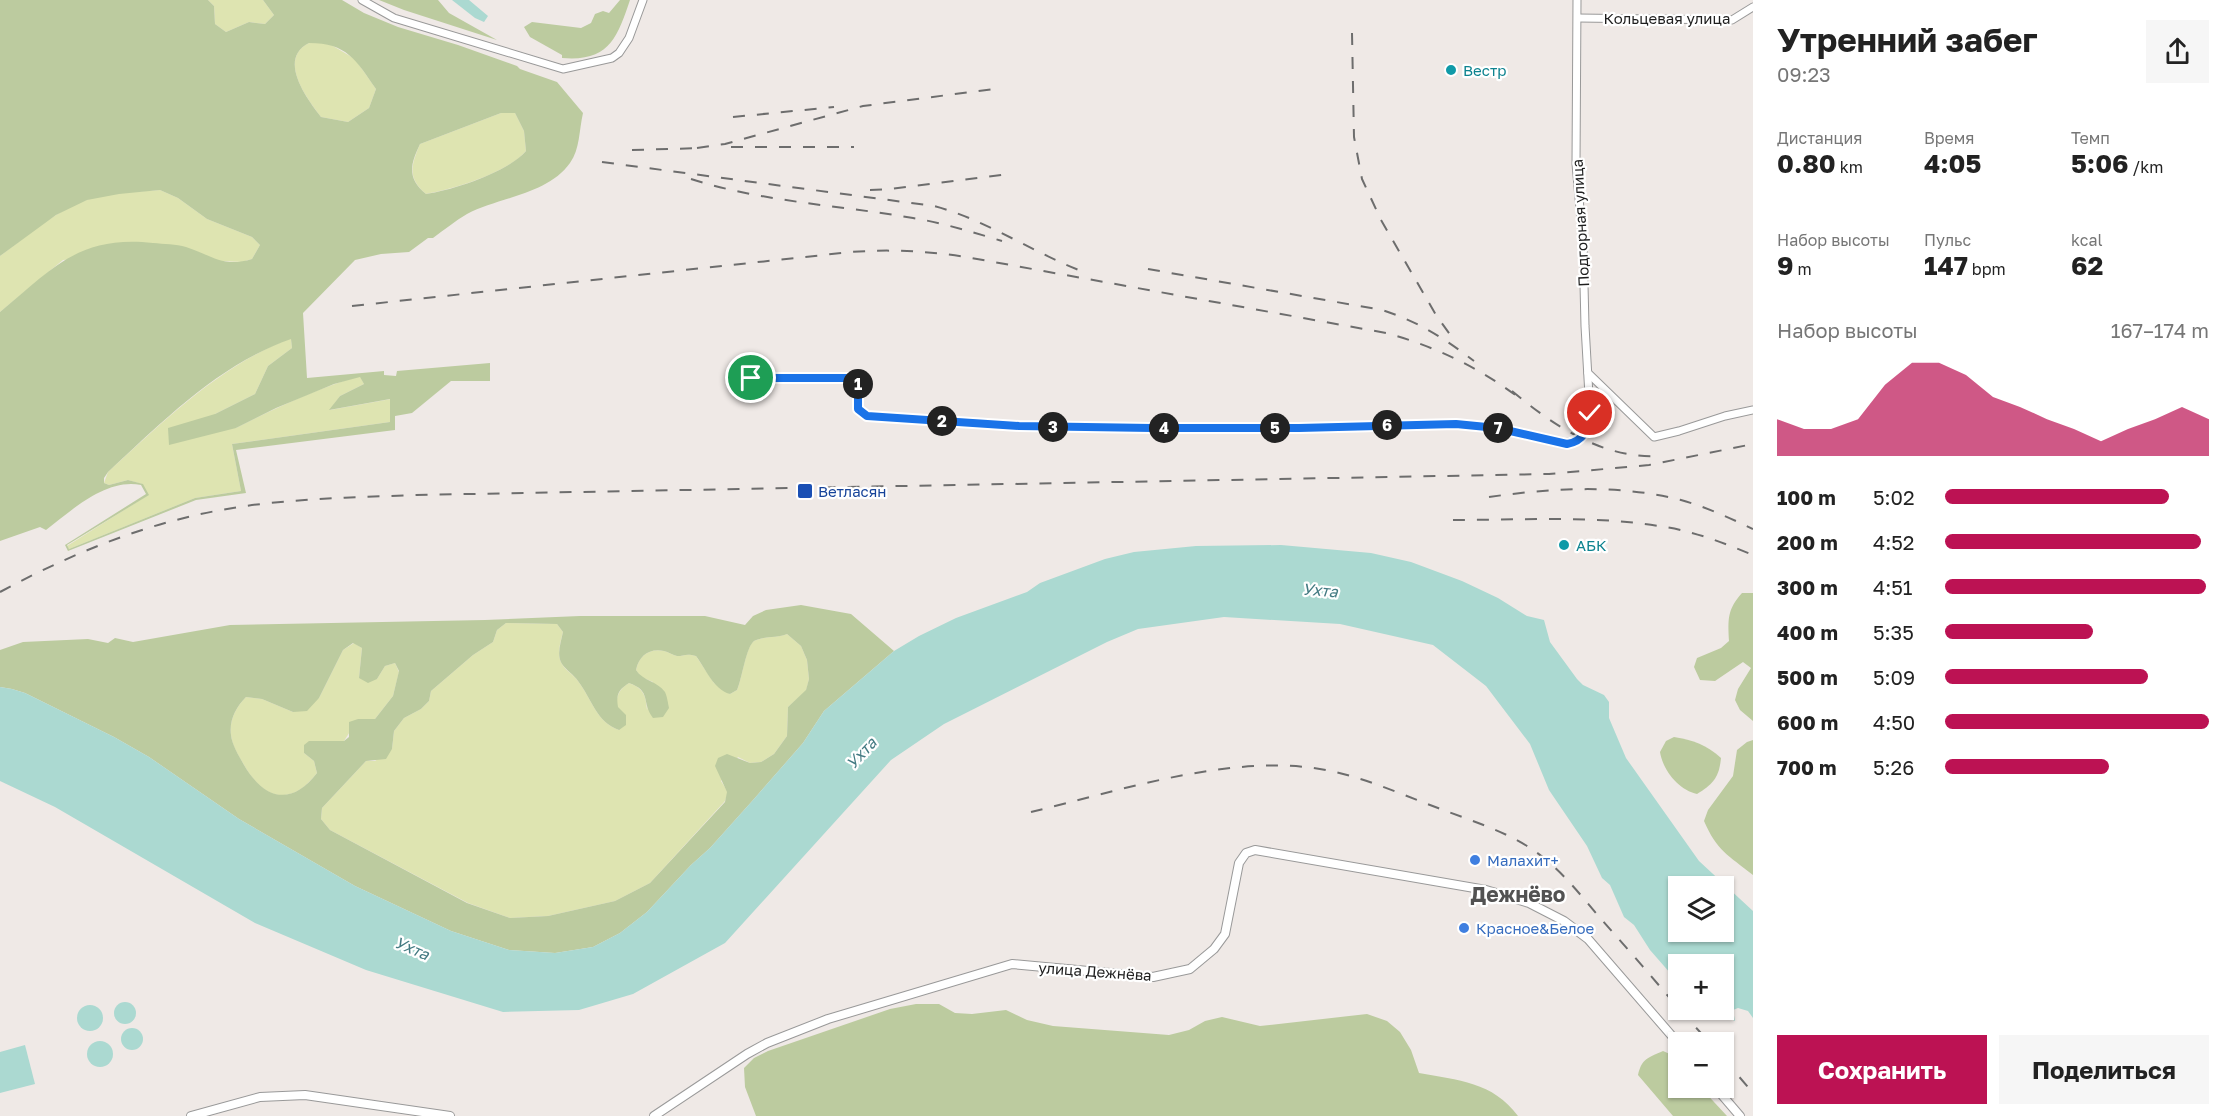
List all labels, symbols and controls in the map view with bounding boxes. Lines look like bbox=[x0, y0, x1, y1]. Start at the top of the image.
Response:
street label: Кольцевая улица bbox=[1604, 9, 1730, 27]
text: Утренний забег bbox=[1777, 20, 2038, 59]
button: share bbox=[2146, 20, 2209, 83]
place label: Вестр bbox=[1463, 61, 1507, 79]
text: 09:23 bbox=[1777, 62, 1831, 86]
marker: Вестр bbox=[1444, 63, 1458, 77]
text: Дистанция bbox=[1777, 128, 1862, 148]
text: Время bbox=[1924, 128, 1974, 148]
text: Темп bbox=[2071, 128, 2110, 148]
text: 0.80 bbox=[1777, 148, 1836, 179]
text: 4:05 bbox=[1924, 148, 1981, 179]
text: 5:06 bbox=[2071, 148, 2129, 179]
text: km bbox=[1836, 157, 1863, 177]
text: /km bbox=[2129, 157, 2163, 177]
street label: Подгорная улица bbox=[1568, 159, 1592, 287]
text: Набор высоты bbox=[1777, 230, 1890, 250]
text: Пульс bbox=[1924, 230, 1971, 250]
text: kcal bbox=[2071, 230, 2103, 250]
text: 9 bbox=[1777, 250, 1794, 281]
text: 147 bbox=[1924, 250, 1968, 281]
text: 62 bbox=[2071, 250, 2103, 281]
text: m bbox=[1794, 259, 1812, 279]
text: bpm bbox=[1968, 259, 2006, 279]
text: Набор высоты bbox=[1777, 318, 1918, 342]
text: 167–174 m bbox=[2111, 318, 2209, 342]
pin bbox=[725, 352, 776, 403]
icon: arrive bbox=[734, 361, 767, 394]
pin: 1 bbox=[843, 369, 873, 399]
text: 1 bbox=[854, 374, 862, 394]
pin bbox=[1564, 387, 1615, 438]
icon: check bbox=[1573, 396, 1606, 429]
pin: 2 bbox=[927, 406, 957, 436]
pin: 6 bbox=[1372, 410, 1402, 440]
text: 2 bbox=[937, 411, 947, 431]
pin: 3 bbox=[1038, 412, 1068, 442]
pin: 4 bbox=[1149, 413, 1179, 443]
pin: 5 bbox=[1260, 413, 1290, 443]
pin: 7 bbox=[1483, 413, 1513, 443]
text: 6 bbox=[1382, 415, 1392, 435]
text: 3 bbox=[1048, 417, 1058, 437]
text: 4 bbox=[1159, 418, 1169, 438]
text: 5 bbox=[1270, 418, 1280, 438]
text: 7 bbox=[1494, 418, 1502, 438]
marker: Ветласян bbox=[796, 482, 814, 500]
place label: Ветласян bbox=[818, 482, 886, 500]
text: 100 m bbox=[1777, 485, 1836, 509]
text: 5:02 bbox=[1873, 485, 1915, 509]
text: 200 m bbox=[1777, 530, 1838, 554]
text: 4:52 bbox=[1873, 530, 1914, 554]
place label: АБК bbox=[1576, 536, 1607, 554]
marker: АБК bbox=[1557, 538, 1571, 552]
text: 300 m bbox=[1777, 575, 1838, 599]
text: 4:51 bbox=[1873, 575, 1913, 599]
water label: Ухта bbox=[1301, 578, 1340, 602]
text: 400 m bbox=[1777, 620, 1838, 644]
text: 5:35 bbox=[1873, 620, 1914, 644]
text: 500 m bbox=[1777, 665, 1838, 689]
text: 5:09 bbox=[1873, 665, 1915, 689]
text: 600 m bbox=[1777, 710, 1838, 734]
text: 4:50 bbox=[1873, 710, 1915, 734]
water label: Ухта bbox=[841, 732, 881, 773]
text: 700 m bbox=[1777, 755, 1836, 779]
text: 5:26 bbox=[1873, 755, 1914, 779]
place label: Малахит+ bbox=[1487, 851, 1559, 869]
marker: Малахит+ bbox=[1468, 853, 1482, 867]
map controls bbox=[1668, 876, 1734, 1098]
button: layers bbox=[1668, 876, 1734, 942]
district label: Дежнёво bbox=[1471, 881, 1565, 907]
place label: Красное&Белое bbox=[1476, 919, 1595, 937]
marker: Красное&Белое bbox=[1457, 921, 1471, 935]
water label: Ухта bbox=[392, 932, 433, 965]
button: + bbox=[1668, 954, 1734, 1020]
street label: улица Дежнёва bbox=[1038, 958, 1152, 984]
button: − bbox=[1668, 1032, 1734, 1098]
button: Сохранить bbox=[1777, 1035, 1987, 1104]
button: Поделиться bbox=[1999, 1035, 2209, 1104]

